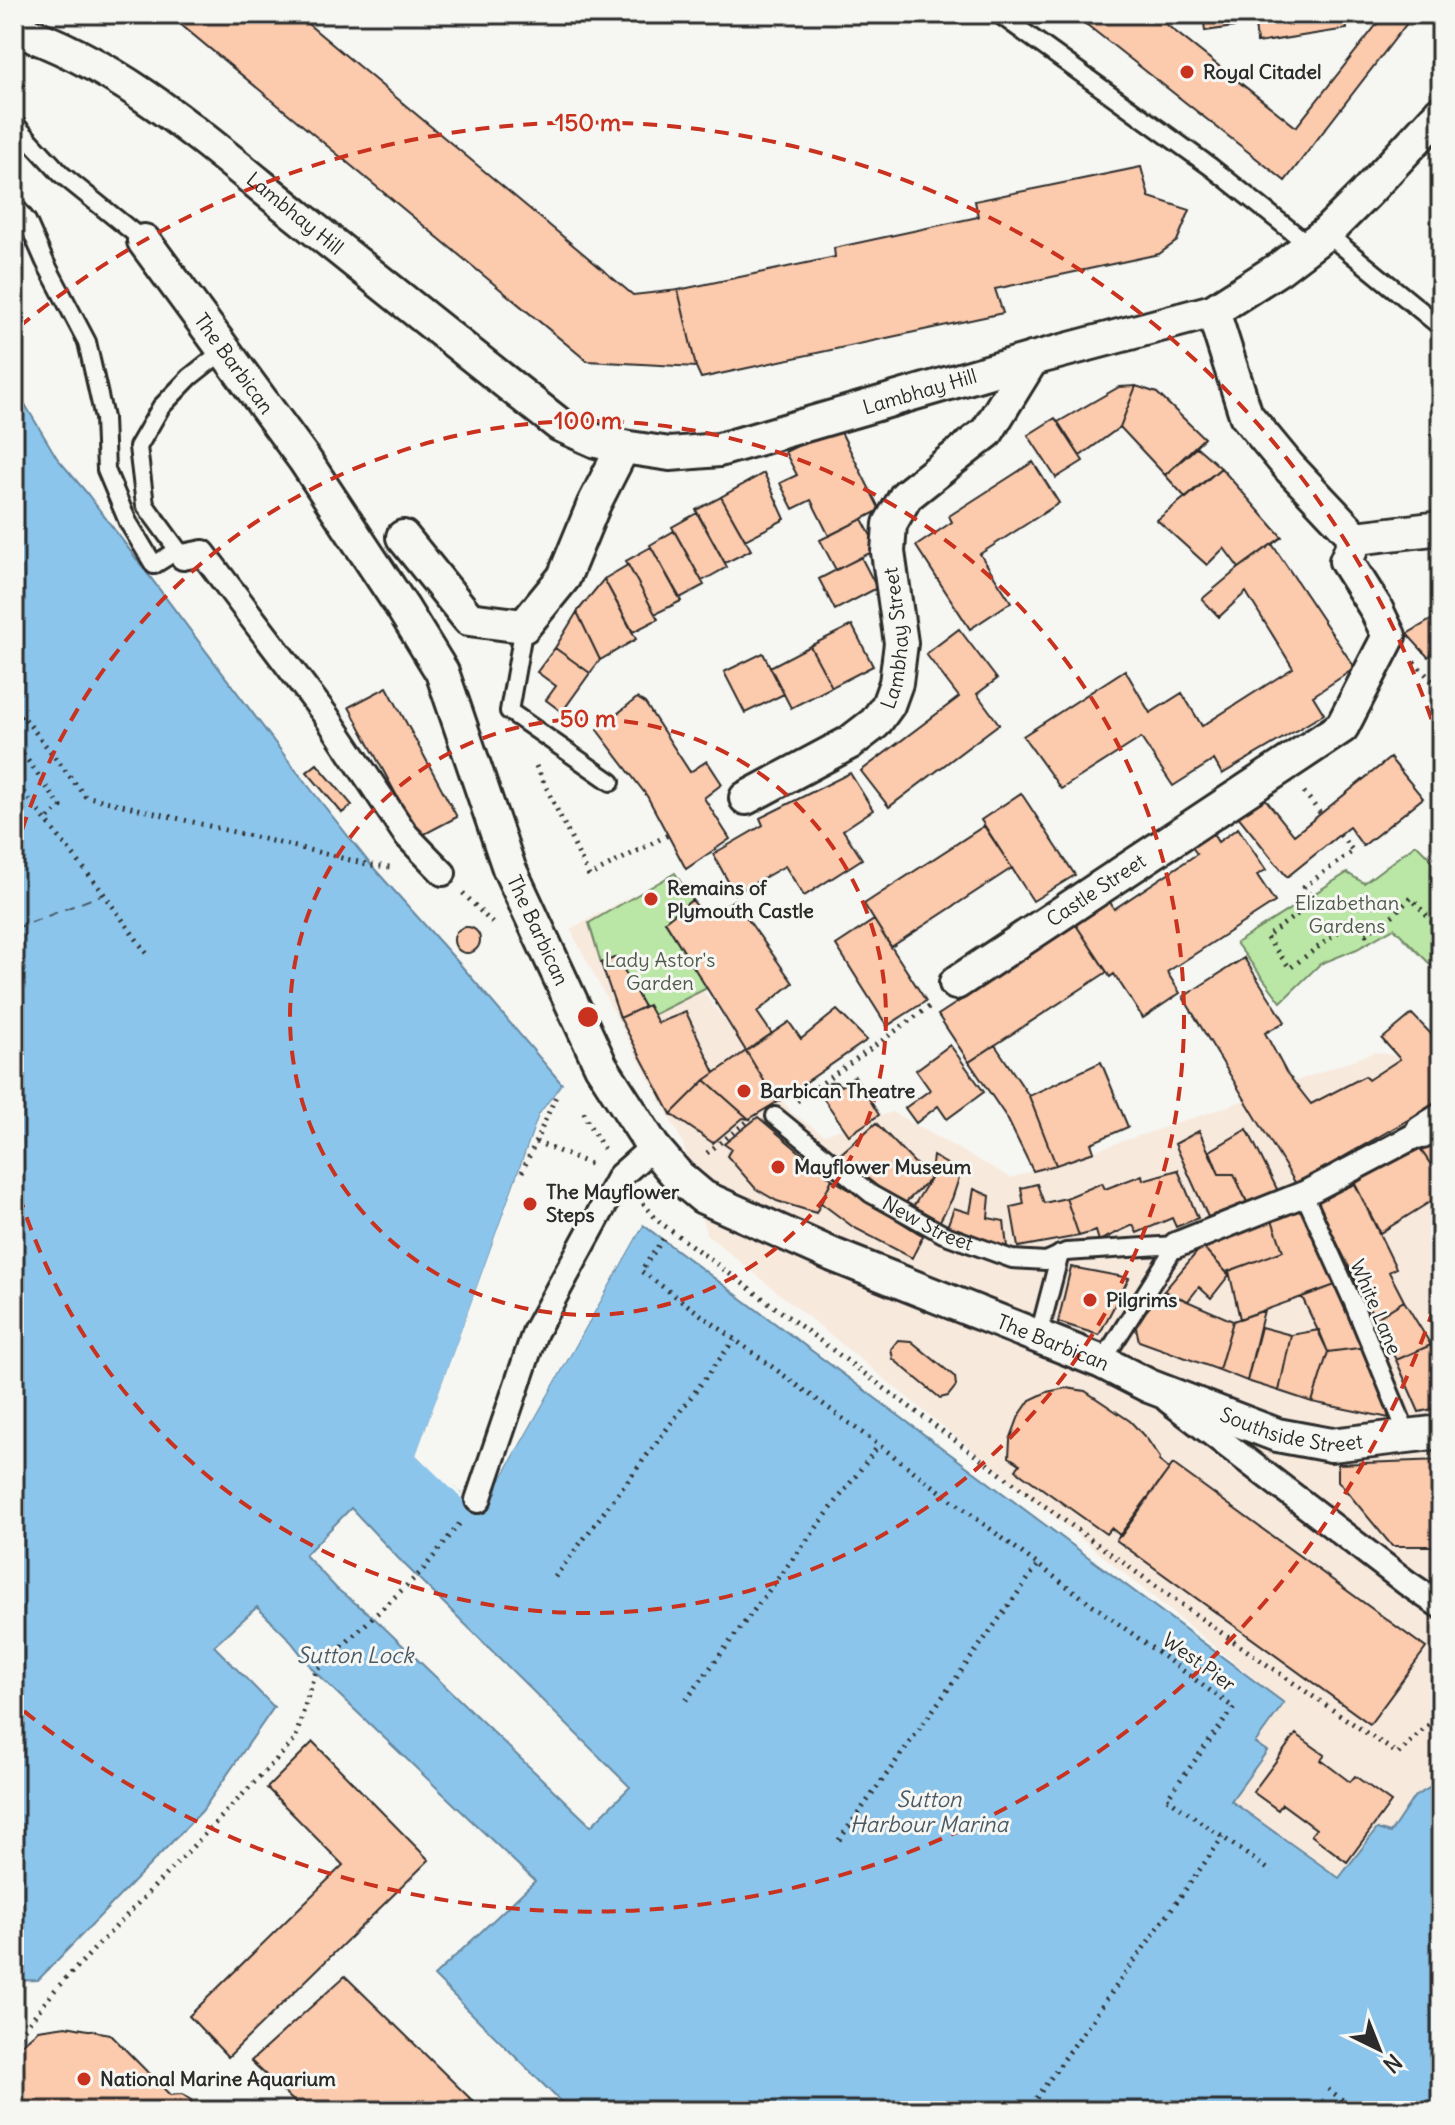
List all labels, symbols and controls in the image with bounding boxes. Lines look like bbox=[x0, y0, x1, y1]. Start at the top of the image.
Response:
place label: Royal Citadel bbox=[1203, 59, 1321, 84]
marker: Royal Citadel bbox=[1178, 63, 1196, 81]
text: 150 m bbox=[555, 107, 621, 137]
street label: Lambhay Hill bbox=[242, 166, 349, 260]
street label: The Barbican bbox=[189, 308, 280, 419]
street label: Lambhay Hill bbox=[860, 363, 980, 420]
text: 100 m bbox=[554, 405, 622, 435]
street label: Lambhay Street bbox=[875, 566, 914, 712]
text: 50 m bbox=[560, 703, 616, 733]
street label: Castle Street bbox=[1041, 848, 1150, 932]
street label: The Barbican bbox=[502, 871, 575, 989]
place label: Remains of Plymouth Castle bbox=[667, 875, 814, 923]
marker: Remains of Plymouth Castle bbox=[642, 890, 660, 908]
park label: Elizabethan Gardens bbox=[1295, 890, 1399, 938]
park label: Lady Astor's Garden bbox=[605, 947, 715, 995]
centre of rings bbox=[574, 1003, 602, 1031]
place label: Barbican Theatre bbox=[760, 1078, 915, 1103]
marker: Barbican Theatre bbox=[735, 1082, 753, 1100]
place label: Mayflower Museum bbox=[794, 1154, 972, 1179]
marker: Mayflower Museum bbox=[769, 1158, 787, 1176]
place label: The Mayflower Steps bbox=[546, 1179, 680, 1227]
street label: New Street bbox=[878, 1190, 977, 1256]
marker: The Mayflower Steps bbox=[521, 1195, 539, 1213]
street label: White Lane bbox=[1345, 1256, 1408, 1358]
place label: Pilgrims bbox=[1106, 1287, 1177, 1312]
marker: Pilgrims bbox=[1081, 1291, 1099, 1309]
street label: The Barbican bbox=[993, 1308, 1114, 1376]
street label: Southside Street bbox=[1217, 1401, 1364, 1458]
street label: West Pier bbox=[1158, 1627, 1241, 1696]
water label: Sutton Lock bbox=[297, 1641, 415, 1669]
water label: Sutton Harbour Marina bbox=[850, 1785, 1010, 1838]
north arrow bbox=[1339, 2009, 1419, 2089]
text: N bbox=[1378, 2048, 1408, 2079]
place label: National Marine Aquarium bbox=[100, 2066, 336, 2091]
marker: National Marine Aquarium bbox=[75, 2070, 93, 2088]

